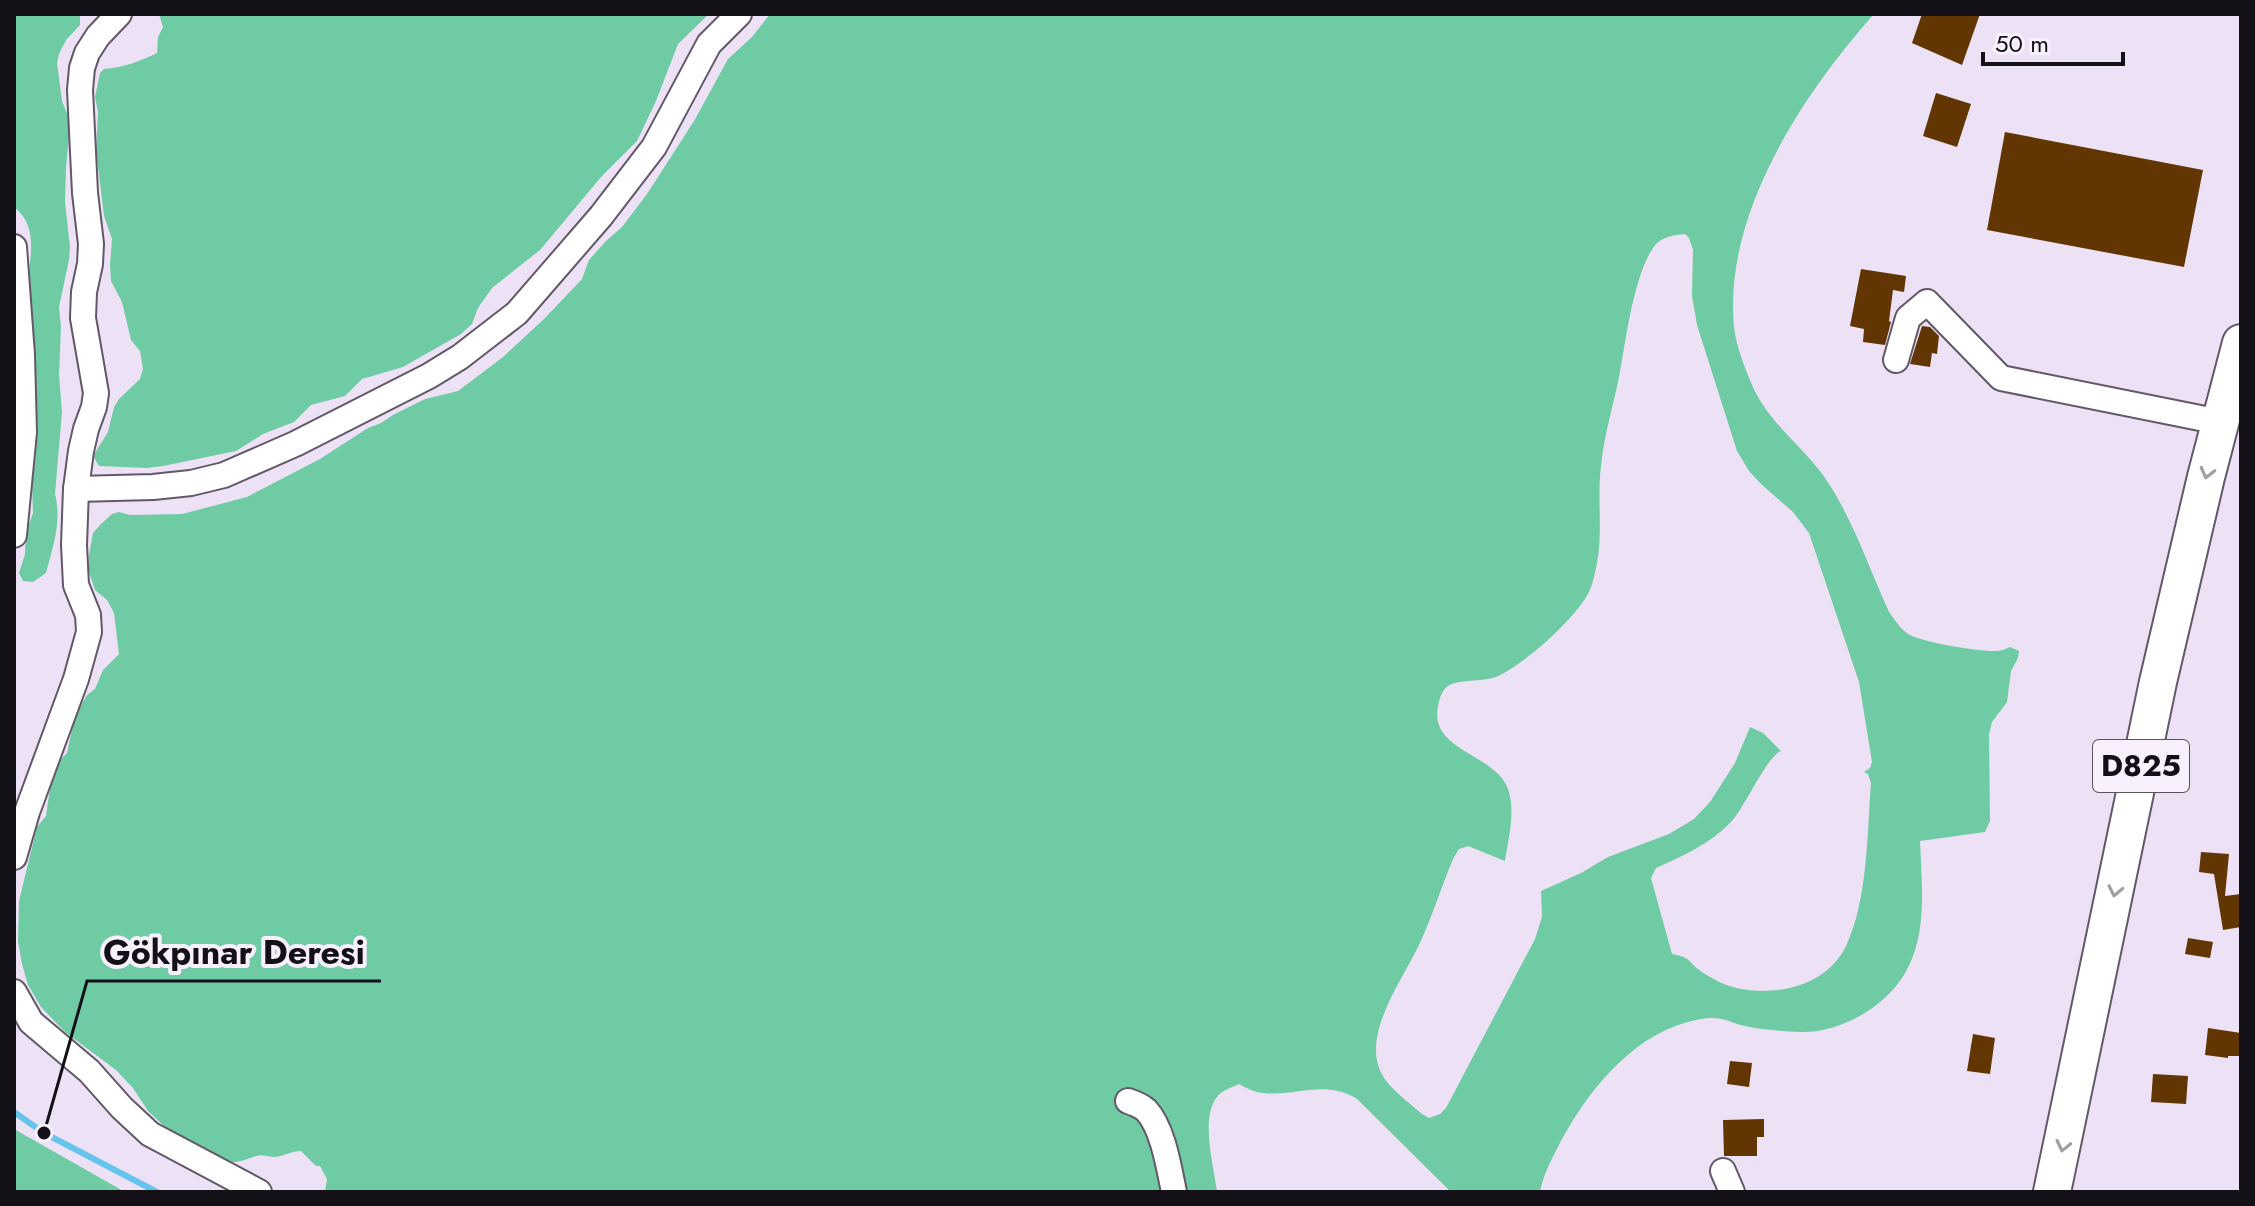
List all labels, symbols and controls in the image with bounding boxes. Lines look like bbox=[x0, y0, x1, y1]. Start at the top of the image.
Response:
scale bar bbox=[1983, 16, 2123, 66]
text: 50 m bbox=[1995, 26, 2049, 61]
one-way arrow bbox=[2199, 466, 2216, 479]
road number: D825 bbox=[2093, 740, 2189, 792]
one-way arrow bbox=[2107, 884, 2124, 897]
callout: Gökpınar Deresi bbox=[87, 923, 381, 981]
text: Gökpınar Deresi bbox=[103, 928, 365, 977]
one-way arrow bbox=[2055, 1138, 2072, 1152]

